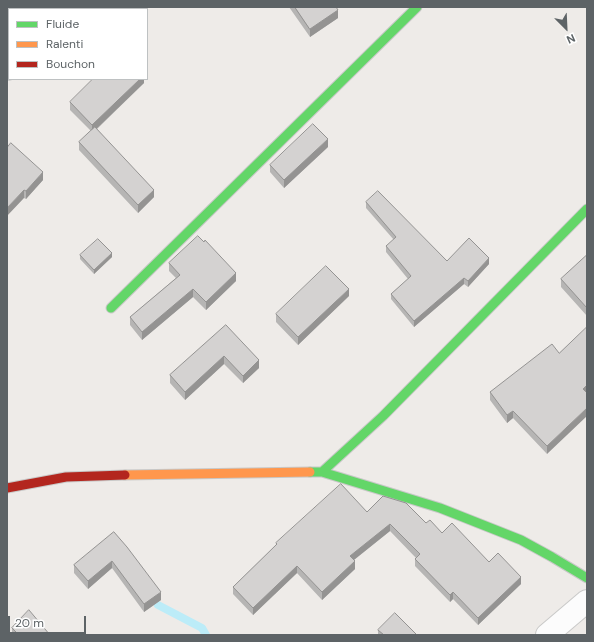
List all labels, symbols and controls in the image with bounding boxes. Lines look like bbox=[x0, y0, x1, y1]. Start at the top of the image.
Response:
legend bbox=[8, 8, 148, 80]
north arrow bbox=[546, 8, 586, 48]
text: Fluide bbox=[46, 16, 79, 32]
text: N bbox=[564, 31, 577, 47]
text: Ralenti bbox=[46, 36, 83, 52]
text: Bouchon bbox=[46, 56, 95, 72]
scale bar bbox=[10, 608, 88, 634]
text: 20 m bbox=[15, 615, 44, 631]

